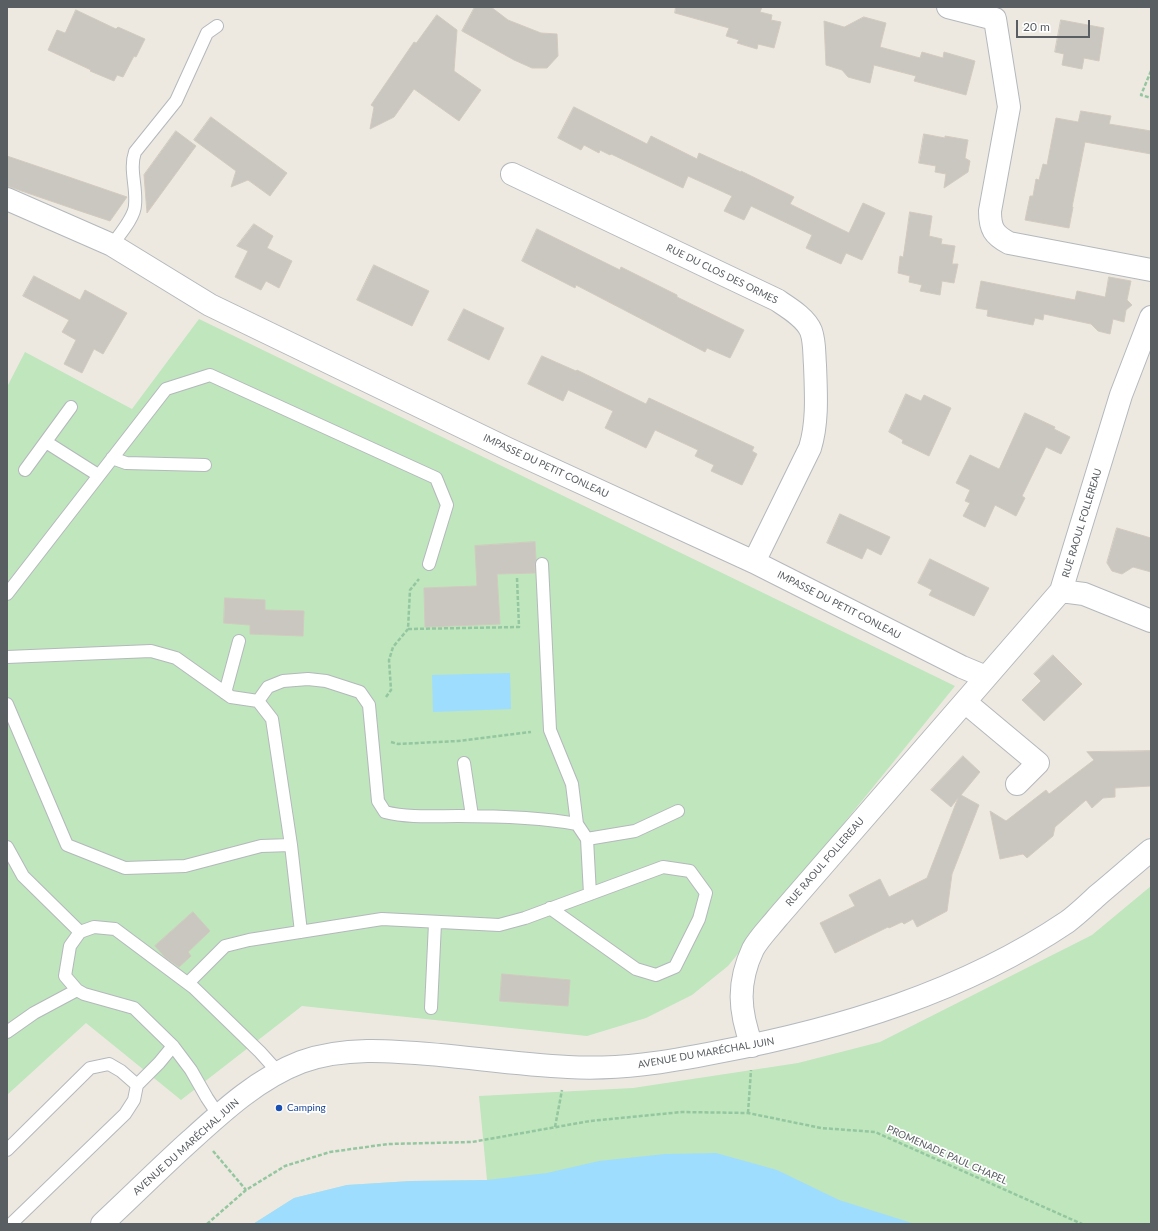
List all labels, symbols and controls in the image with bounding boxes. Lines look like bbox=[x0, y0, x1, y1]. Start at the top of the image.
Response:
scale bar bbox=[1018, 12, 1092, 38]
text: 20 m bbox=[1023, 19, 1050, 34]
street label: RUE DU CLOS DES ORMES bbox=[664, 242, 780, 306]
street label: IMPASSE DU PETIT CONLEAU bbox=[481, 432, 611, 500]
street label: RUE RAOUL FOLLEREAU bbox=[1060, 467, 1104, 579]
street label: IMPASSE DU PETIT CONLEAU bbox=[775, 569, 903, 641]
street label: RUE RAOUL FOLLEREAU bbox=[783, 815, 867, 909]
street label: AVENUE DU MARÉCHAL JUIN bbox=[637, 1035, 775, 1071]
street label: AVENUE DU MARÉCHAL JUIN bbox=[131, 1096, 241, 1198]
place label: Camping bbox=[287, 1102, 326, 1114]
marker: Camping bbox=[274, 1103, 284, 1113]
street label: PROMENADE PAUL CHAPEL bbox=[885, 1123, 1009, 1187]

